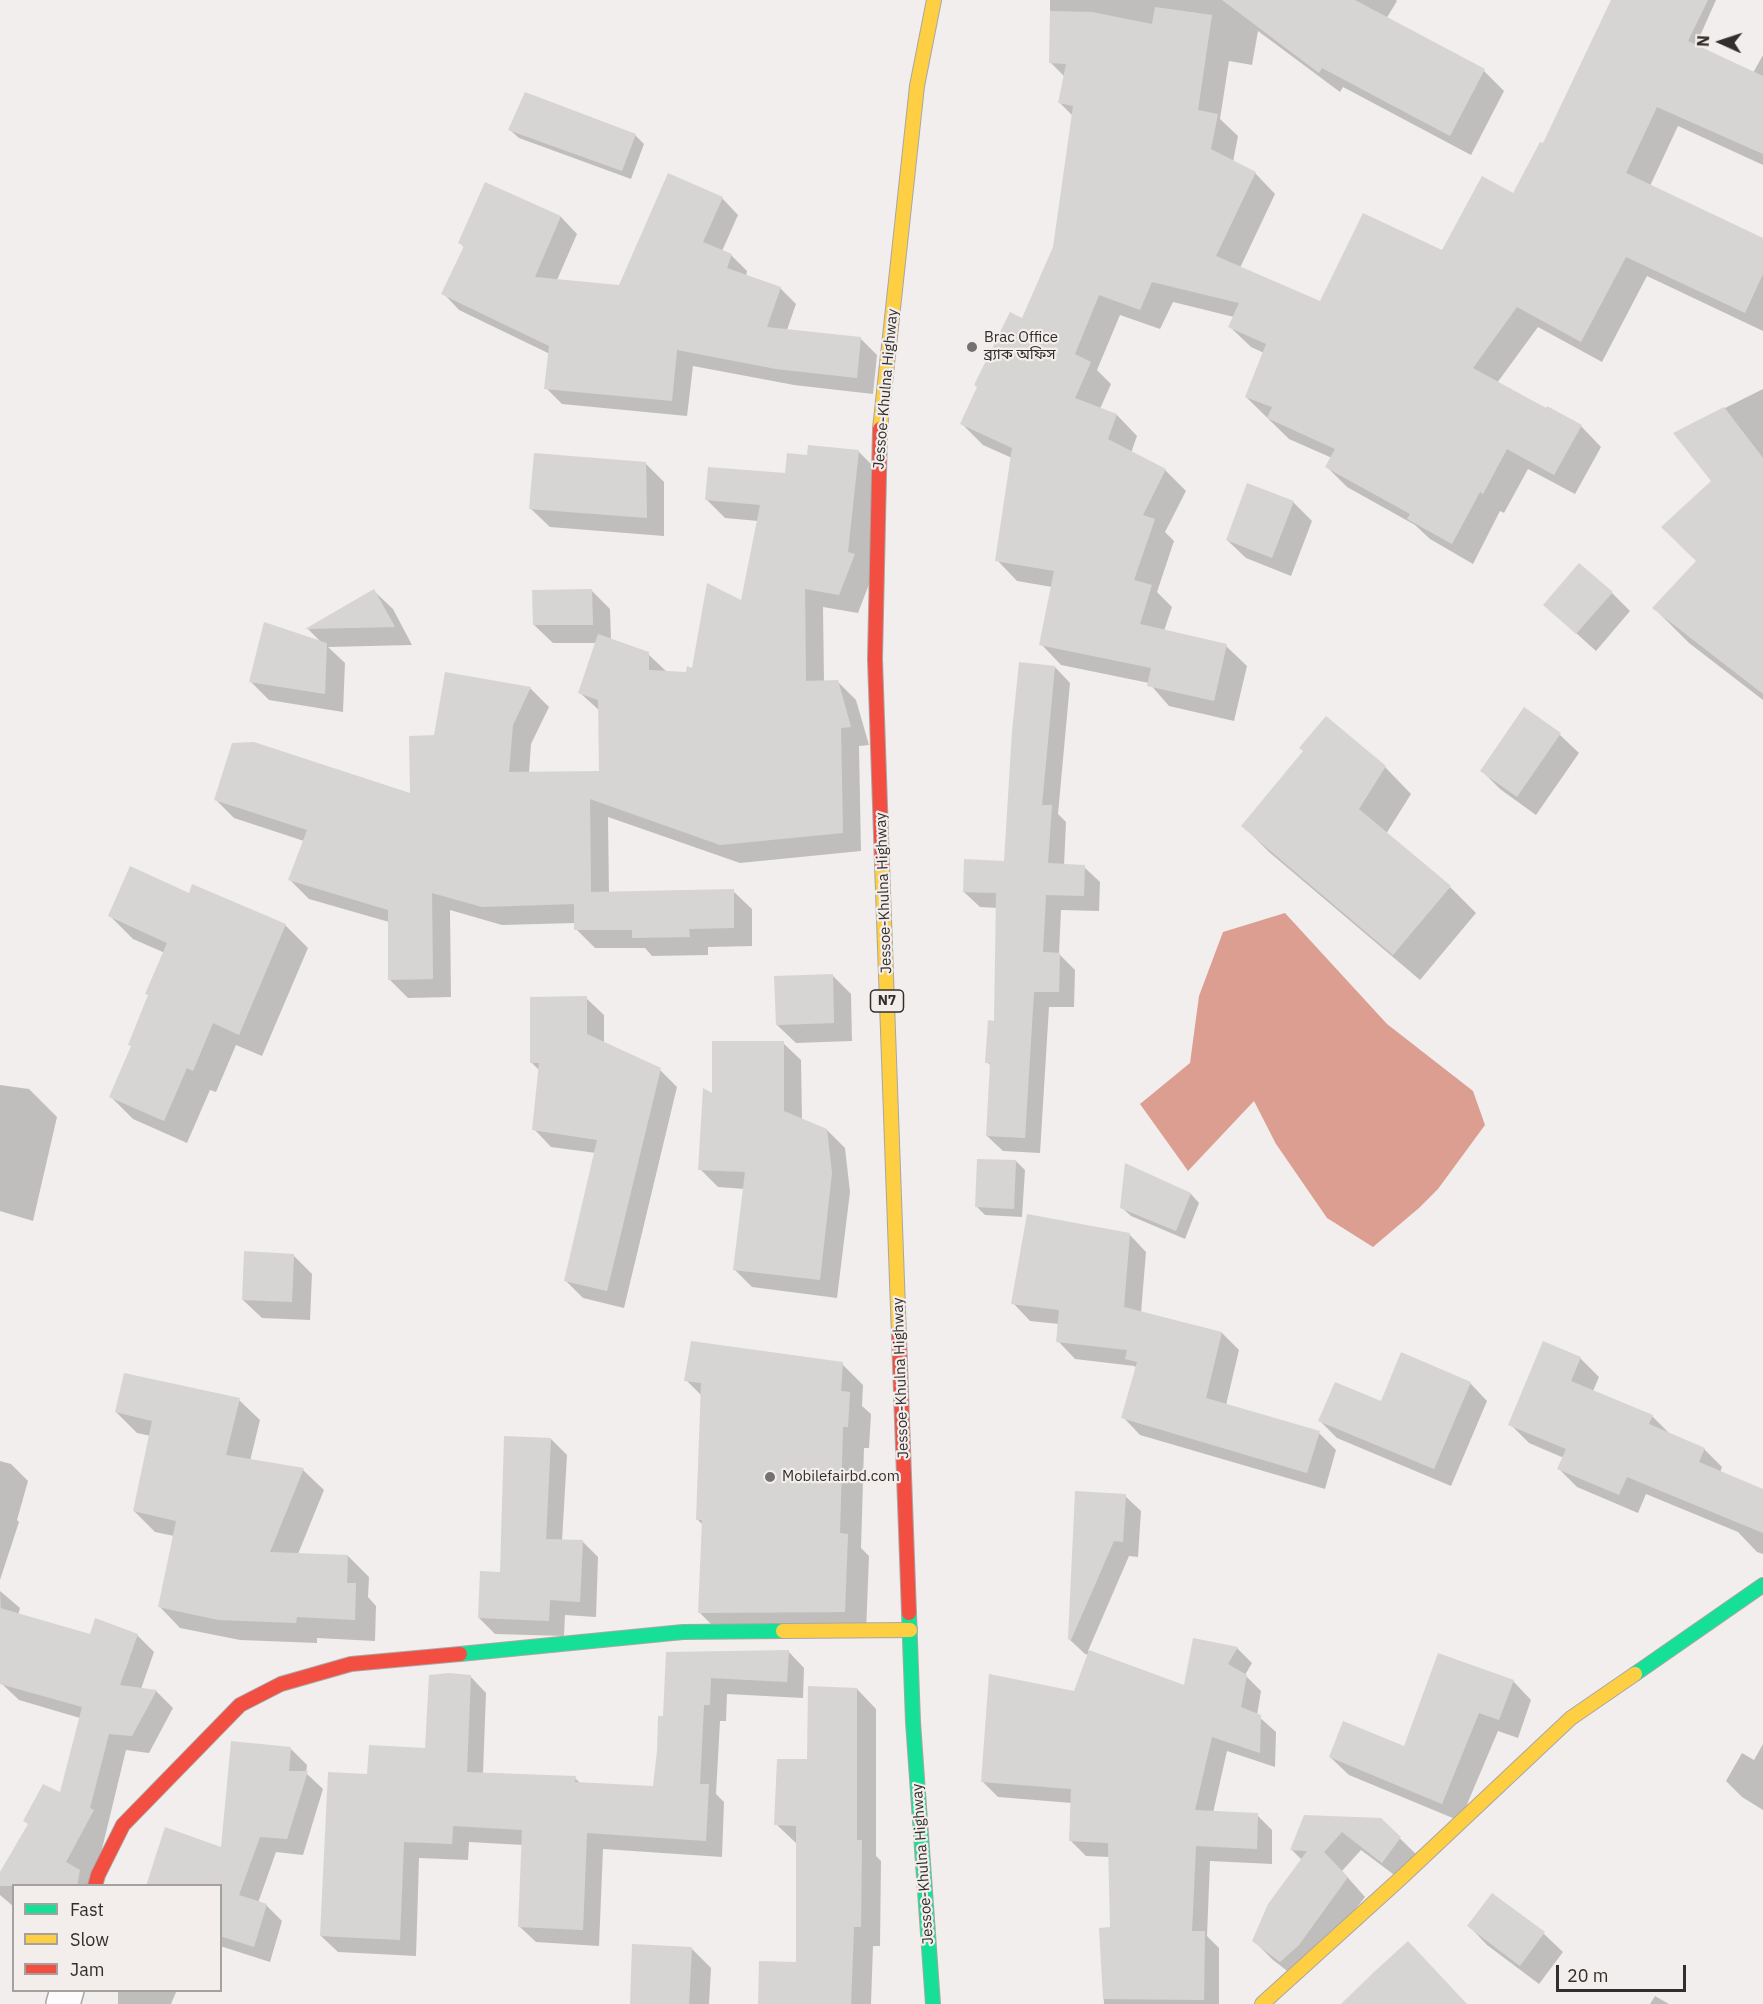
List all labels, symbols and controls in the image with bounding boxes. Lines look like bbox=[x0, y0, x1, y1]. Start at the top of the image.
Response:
north arrow bbox=[1691, 12, 1751, 72]
text: N bbox=[1693, 35, 1713, 47]
street label: Jessoe-Khulna Highway bbox=[870, 308, 902, 470]
place label: Brac Office ব্র্যাক অফিস bbox=[984, 329, 1058, 364]
marker: Brac Office ব্র্যাক অফিস bbox=[965, 340, 979, 354]
street label: Jessoe-Khulna Highway bbox=[872, 812, 896, 974]
road number: N7 bbox=[870, 990, 904, 1012]
street label: Jessoe-Khulna Highway bbox=[889, 1297, 913, 1459]
place label: Mobilefairbd.com bbox=[782, 1468, 900, 1486]
marker: Mobilefairbd.com bbox=[763, 1470, 777, 1484]
street label: Jessoe-Khulna Highway bbox=[908, 1783, 938, 1945]
legend bbox=[12, 1884, 222, 1992]
text: Fast bbox=[70, 1898, 104, 1921]
text: Slow bbox=[70, 1928, 109, 1951]
scale bar bbox=[1559, 1953, 1690, 1991]
text: Jam bbox=[70, 1958, 105, 1981]
text: 20 m bbox=[1567, 1964, 1609, 1987]

